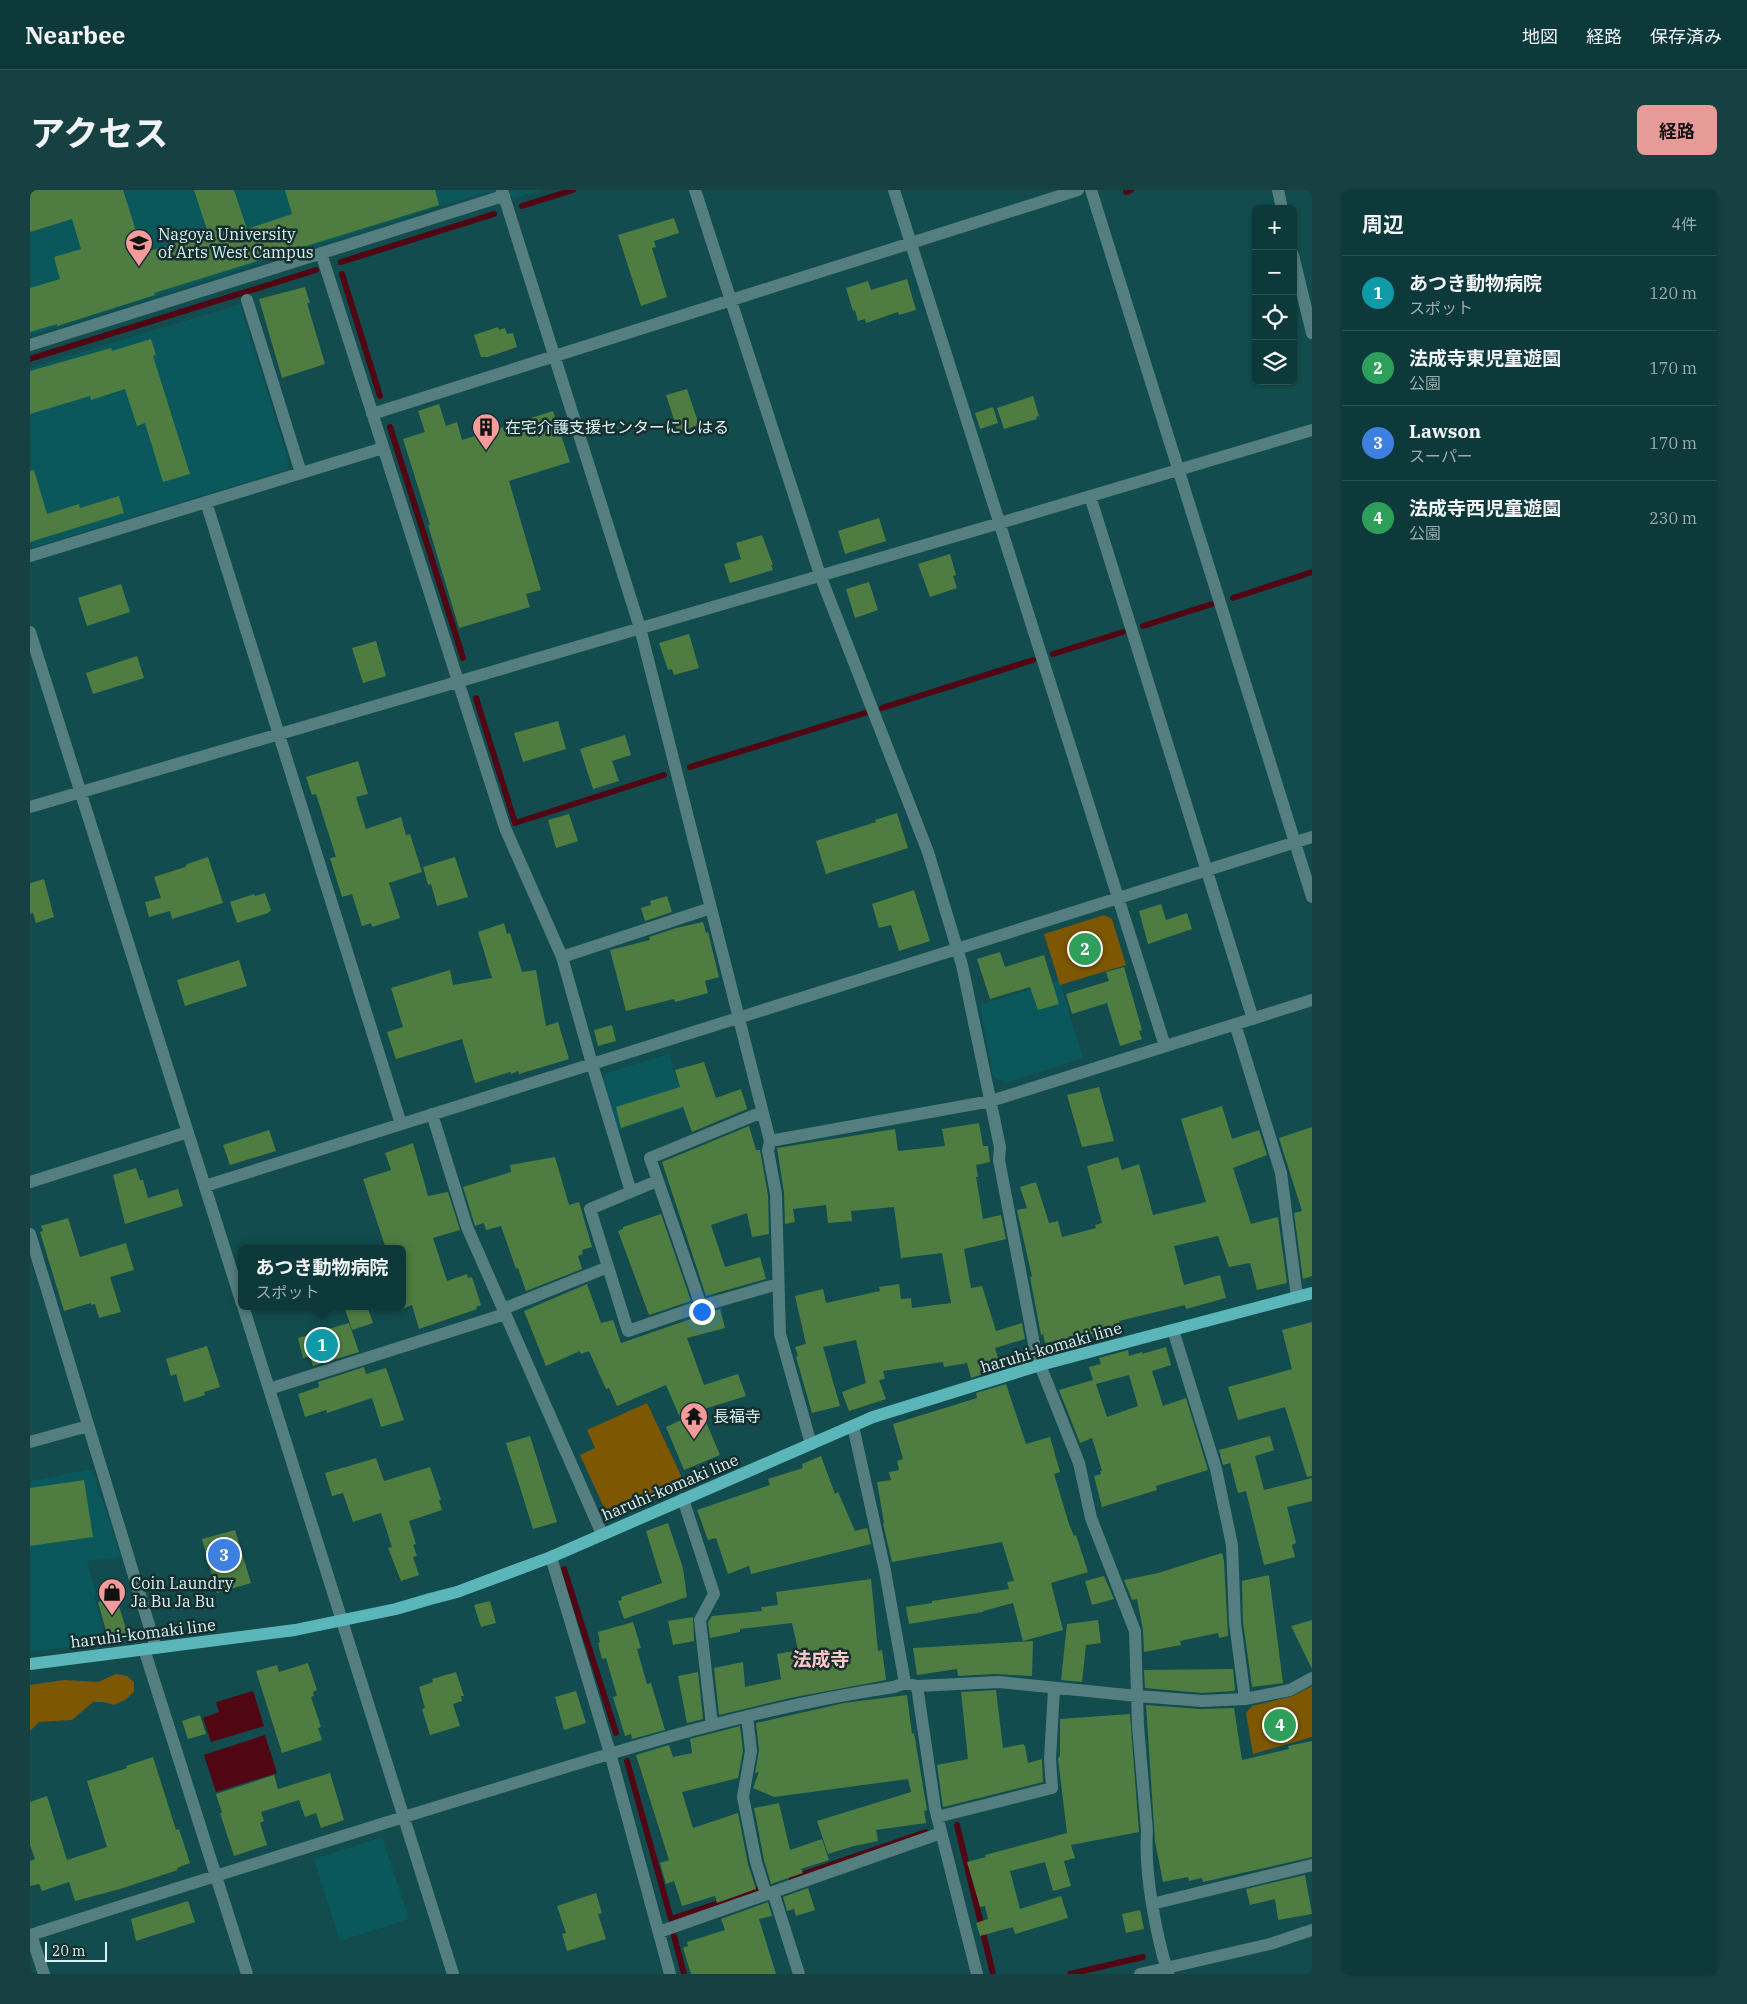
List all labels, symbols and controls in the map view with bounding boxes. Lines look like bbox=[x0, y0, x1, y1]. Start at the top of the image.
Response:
text: Nearbee bbox=[25, 19, 125, 51]
text: 地図 bbox=[1522, 25, 1558, 48]
text: 経路 bbox=[1586, 25, 1622, 48]
text: 保存済み bbox=[1650, 25, 1722, 48]
button: 経路 bbox=[1637, 105, 1717, 155]
text: アクセス bbox=[30, 110, 168, 156]
map controls bbox=[1252, 205, 1297, 385]
button: + bbox=[1252, 205, 1297, 250]
text: 周辺 bbox=[1362, 210, 1404, 238]
text: 4件 bbox=[1671, 214, 1697, 234]
place label: Nagoya University of Arts West Campus bbox=[158, 224, 314, 262]
school or university icon: Nagoya University of Arts West Campus bbox=[124, 228, 154, 267]
button: − bbox=[1252, 250, 1297, 295]
text: あつき動物病院 bbox=[1409, 271, 1542, 295]
text: 1 bbox=[1373, 283, 1383, 303]
text: 120 m bbox=[1649, 283, 1697, 303]
button: locate bbox=[1252, 295, 1297, 340]
text: スポット bbox=[1409, 298, 1473, 318]
button: layers bbox=[1252, 340, 1297, 385]
text: 法成寺東児童遊園 bbox=[1409, 346, 1561, 370]
text: 2 bbox=[1373, 358, 1383, 378]
text: 170 m bbox=[1649, 358, 1697, 378]
text: 公園 bbox=[1409, 373, 1441, 393]
building icon: 在宅介護支援センターにしはる bbox=[471, 412, 501, 451]
place label: 在宅介護支援センターにしはる bbox=[505, 417, 729, 437]
text: Lawson bbox=[1409, 419, 1481, 443]
text: 3 bbox=[1373, 433, 1383, 453]
text: 170 m bbox=[1649, 433, 1697, 453]
text: スーパー bbox=[1409, 446, 1473, 466]
text: 法成寺西児童遊園 bbox=[1409, 496, 1561, 520]
text: 4 bbox=[1373, 508, 1383, 528]
text: 230 m bbox=[1649, 508, 1697, 528]
text: 公園 bbox=[1409, 523, 1441, 543]
pin: 2 bbox=[1069, 930, 1101, 968]
popup bbox=[238, 1245, 406, 1310]
text: あつき動物病院 bbox=[255, 1255, 389, 1279]
text: スポット bbox=[255, 1282, 320, 1302]
your location bbox=[689, 1299, 715, 1325]
street label: haruhi-komaki line bbox=[978, 1317, 1124, 1377]
pin: 1 bbox=[306, 1326, 338, 1364]
temple icon: 長福寺 bbox=[679, 1401, 709, 1440]
place label: 長福寺 bbox=[713, 1406, 761, 1426]
street label: haruhi-komaki line bbox=[599, 1449, 741, 1525]
pin: 3 bbox=[208, 1536, 240, 1574]
place label: Coin Laundry Ja Bu Ja Bu bbox=[131, 1573, 234, 1611]
shop icon: Coin Laundry Ja Bu Ja Bu bbox=[97, 1577, 127, 1616]
street label: haruhi-komaki line bbox=[69, 1614, 217, 1652]
district label: 法成寺 bbox=[792, 1647, 850, 1671]
pin: 4 bbox=[1264, 1706, 1296, 1744]
scale bar bbox=[45, 1939, 108, 1962]
text: 20 m bbox=[52, 1942, 85, 1960]

